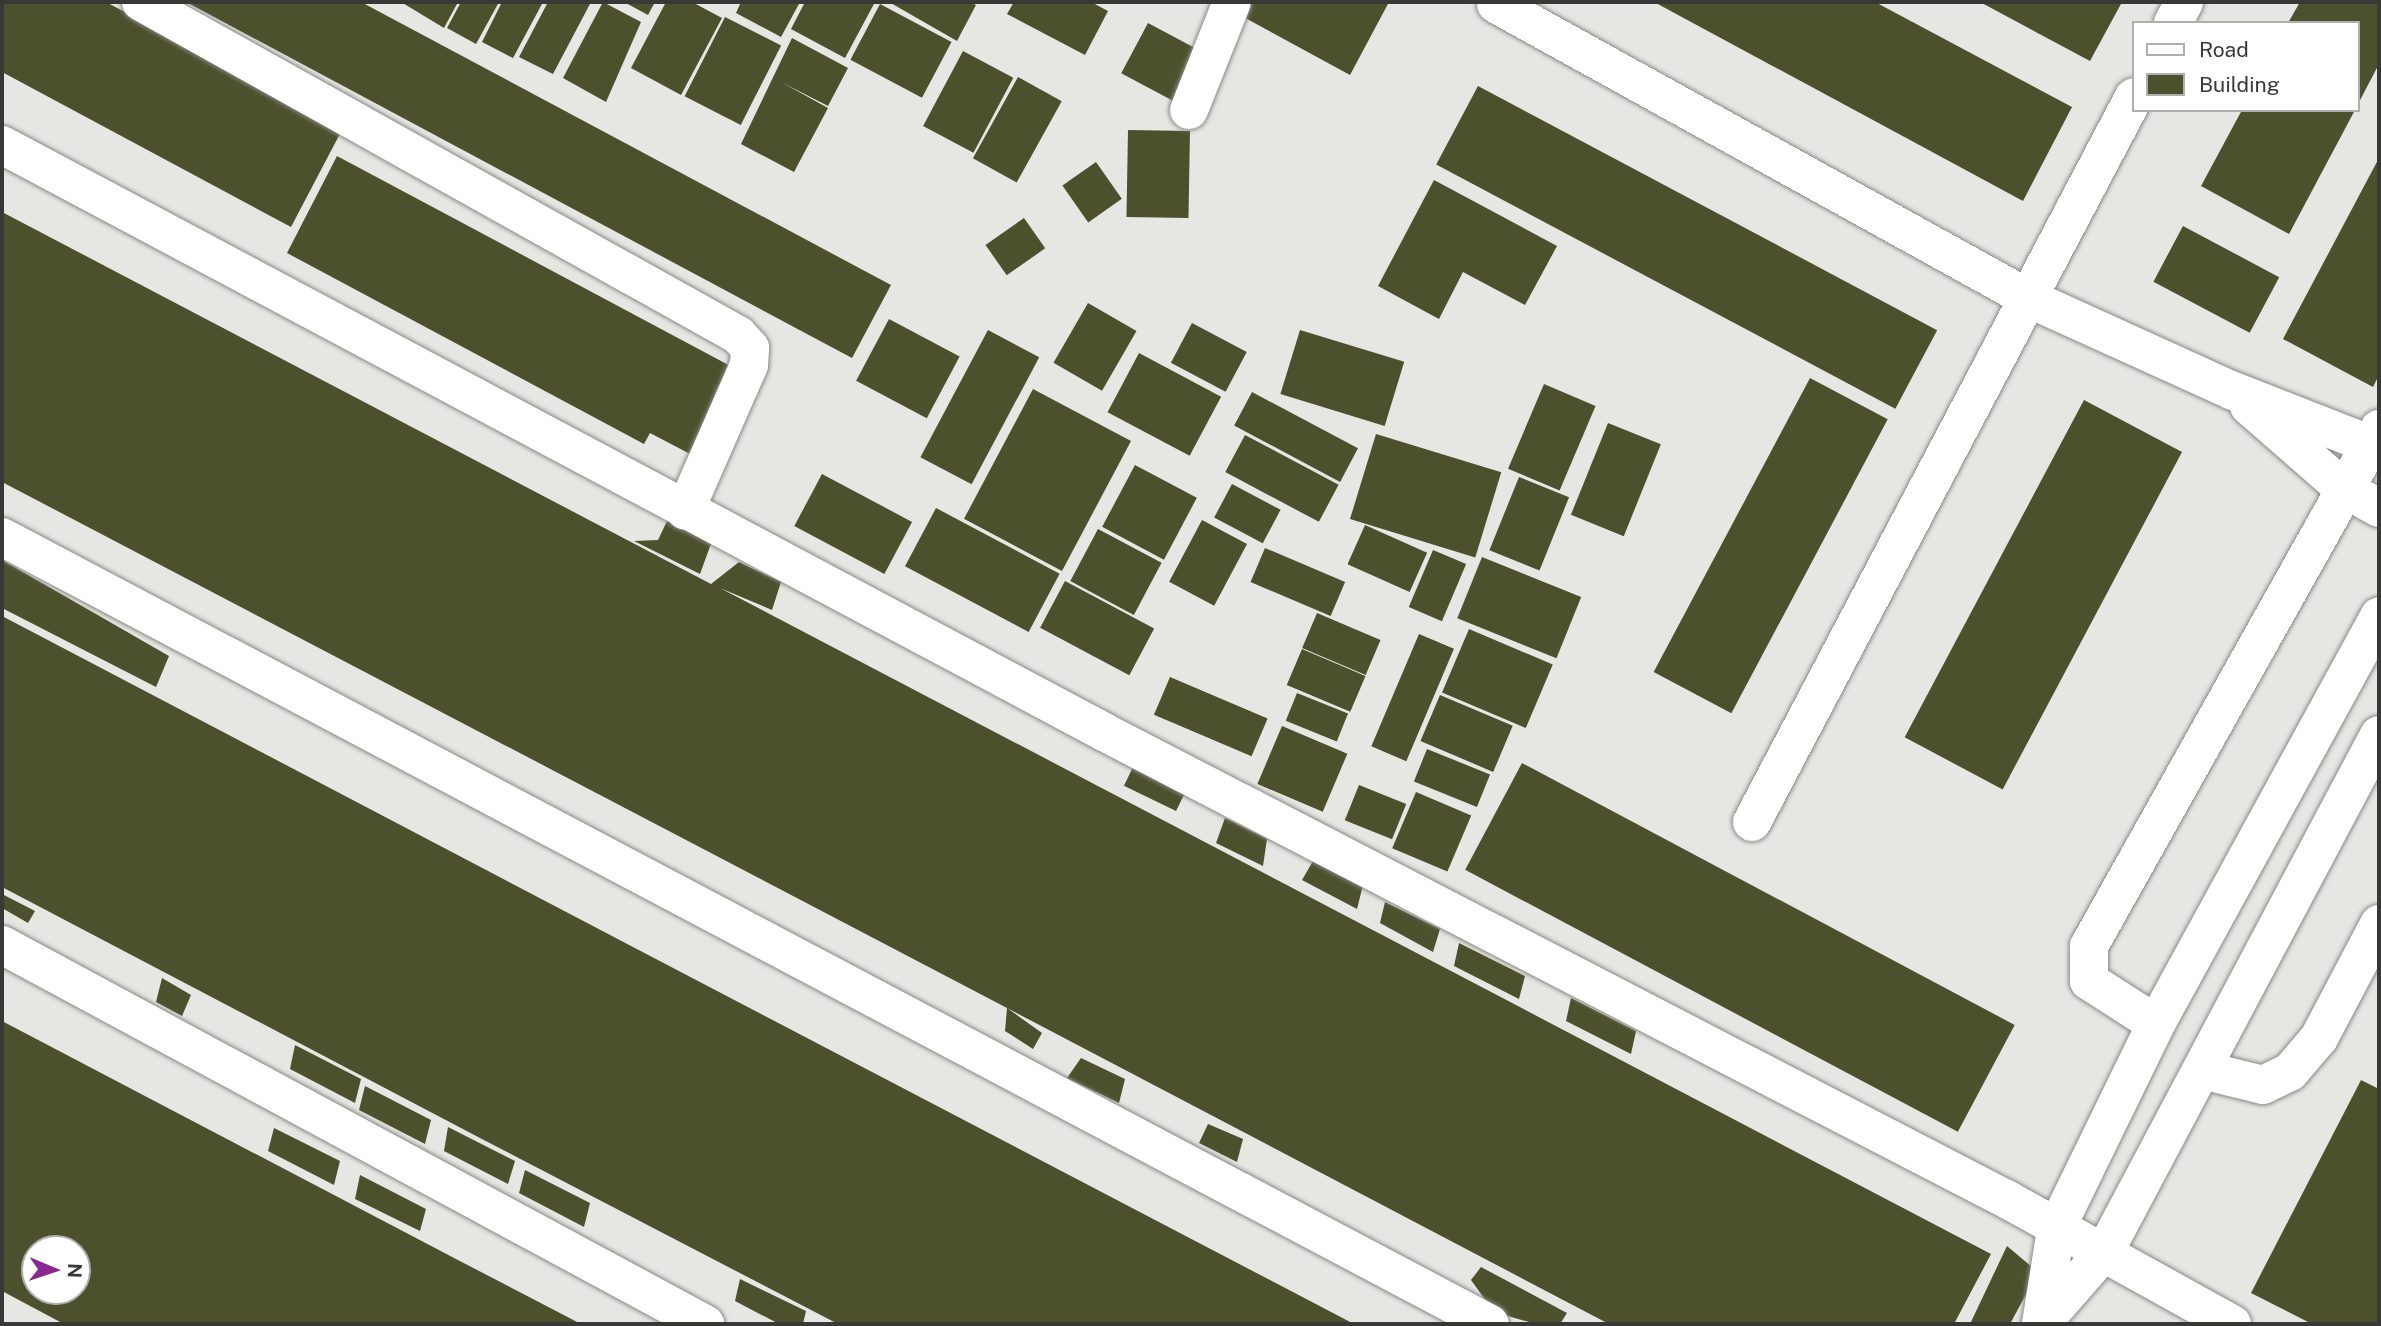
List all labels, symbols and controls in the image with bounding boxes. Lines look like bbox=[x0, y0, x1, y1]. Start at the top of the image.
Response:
legend bbox=[2132, 21, 2360, 112]
text: Road bbox=[2199, 37, 2249, 62]
text: Building bbox=[2199, 72, 2280, 97]
north arrow bbox=[21, 1235, 91, 1305]
text: N bbox=[64, 1263, 86, 1278]

